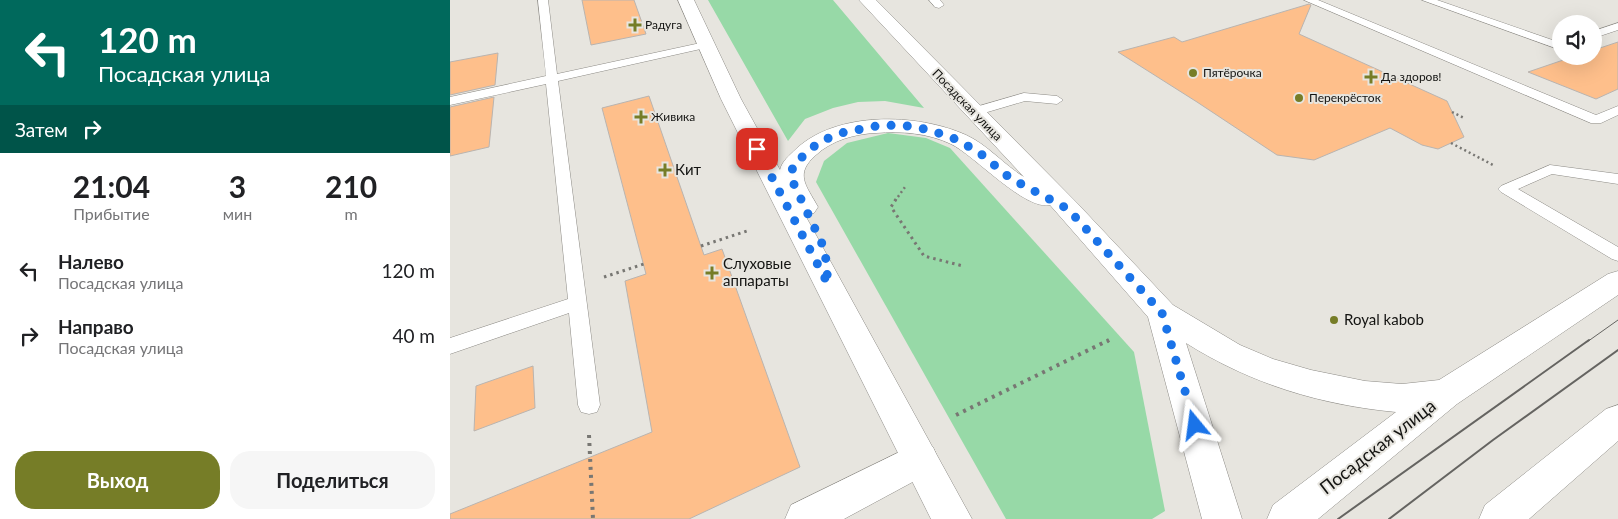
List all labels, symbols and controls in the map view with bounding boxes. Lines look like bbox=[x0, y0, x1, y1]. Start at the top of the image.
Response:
map controls bbox=[1552, 15, 1602, 65]
button: sound bbox=[1552, 15, 1602, 65]
place label: Радуга bbox=[645, 17, 682, 32]
text: 120 m bbox=[98, 18, 197, 60]
marker: Радуга bbox=[629, 19, 641, 31]
icon: left bbox=[15, 20, 80, 85]
text: Посадская улица bbox=[98, 60, 271, 87]
place label: Пятёрочка bbox=[1203, 65, 1262, 80]
street label: Посадская улица bbox=[929, 66, 1005, 144]
marker: Пятёрочка bbox=[1187, 67, 1199, 79]
place label: Да здоров! bbox=[1381, 69, 1442, 84]
marker: Да здоров! bbox=[1365, 71, 1377, 83]
place label: Перекрёсток bbox=[1309, 90, 1382, 105]
marker: Перекрёсток bbox=[1293, 92, 1305, 104]
place label: Живика bbox=[651, 109, 695, 124]
marker: Живика bbox=[635, 111, 647, 123]
icon: right bbox=[78, 115, 106, 143]
text: Затем bbox=[15, 118, 68, 141]
pin bbox=[736, 128, 778, 170]
icon: arrive bbox=[743, 135, 771, 163]
place label: Кит bbox=[675, 160, 702, 178]
marker: Кит bbox=[659, 164, 671, 176]
text: 21:04 bbox=[73, 168, 150, 204]
text: 3 bbox=[229, 168, 246, 204]
text: 210 bbox=[325, 168, 377, 204]
text: Прибытие bbox=[73, 204, 150, 223]
text: мин bbox=[223, 204, 252, 223]
text: m bbox=[345, 204, 358, 223]
text: Налево bbox=[58, 250, 124, 273]
place label: Слуховые аппараты bbox=[723, 254, 791, 289]
icon: left bbox=[15, 257, 43, 285]
text: 120 m bbox=[381, 259, 435, 282]
marker: Слуховые аппараты bbox=[705, 266, 719, 280]
text: Посадская улица bbox=[58, 273, 184, 292]
place label: Royal kabob bbox=[1344, 310, 1424, 328]
marker: Royal kabob bbox=[1328, 314, 1340, 326]
text: Направо bbox=[58, 315, 134, 338]
icon: right bbox=[15, 322, 43, 350]
text: 40 m bbox=[392, 324, 435, 347]
text: Посадская улица bbox=[58, 338, 184, 357]
street label: Посадская улица bbox=[1315, 394, 1440, 498]
position arrow bbox=[1168, 398, 1220, 450]
button: Выход bbox=[15, 451, 220, 509]
button: Поделиться bbox=[230, 451, 435, 509]

